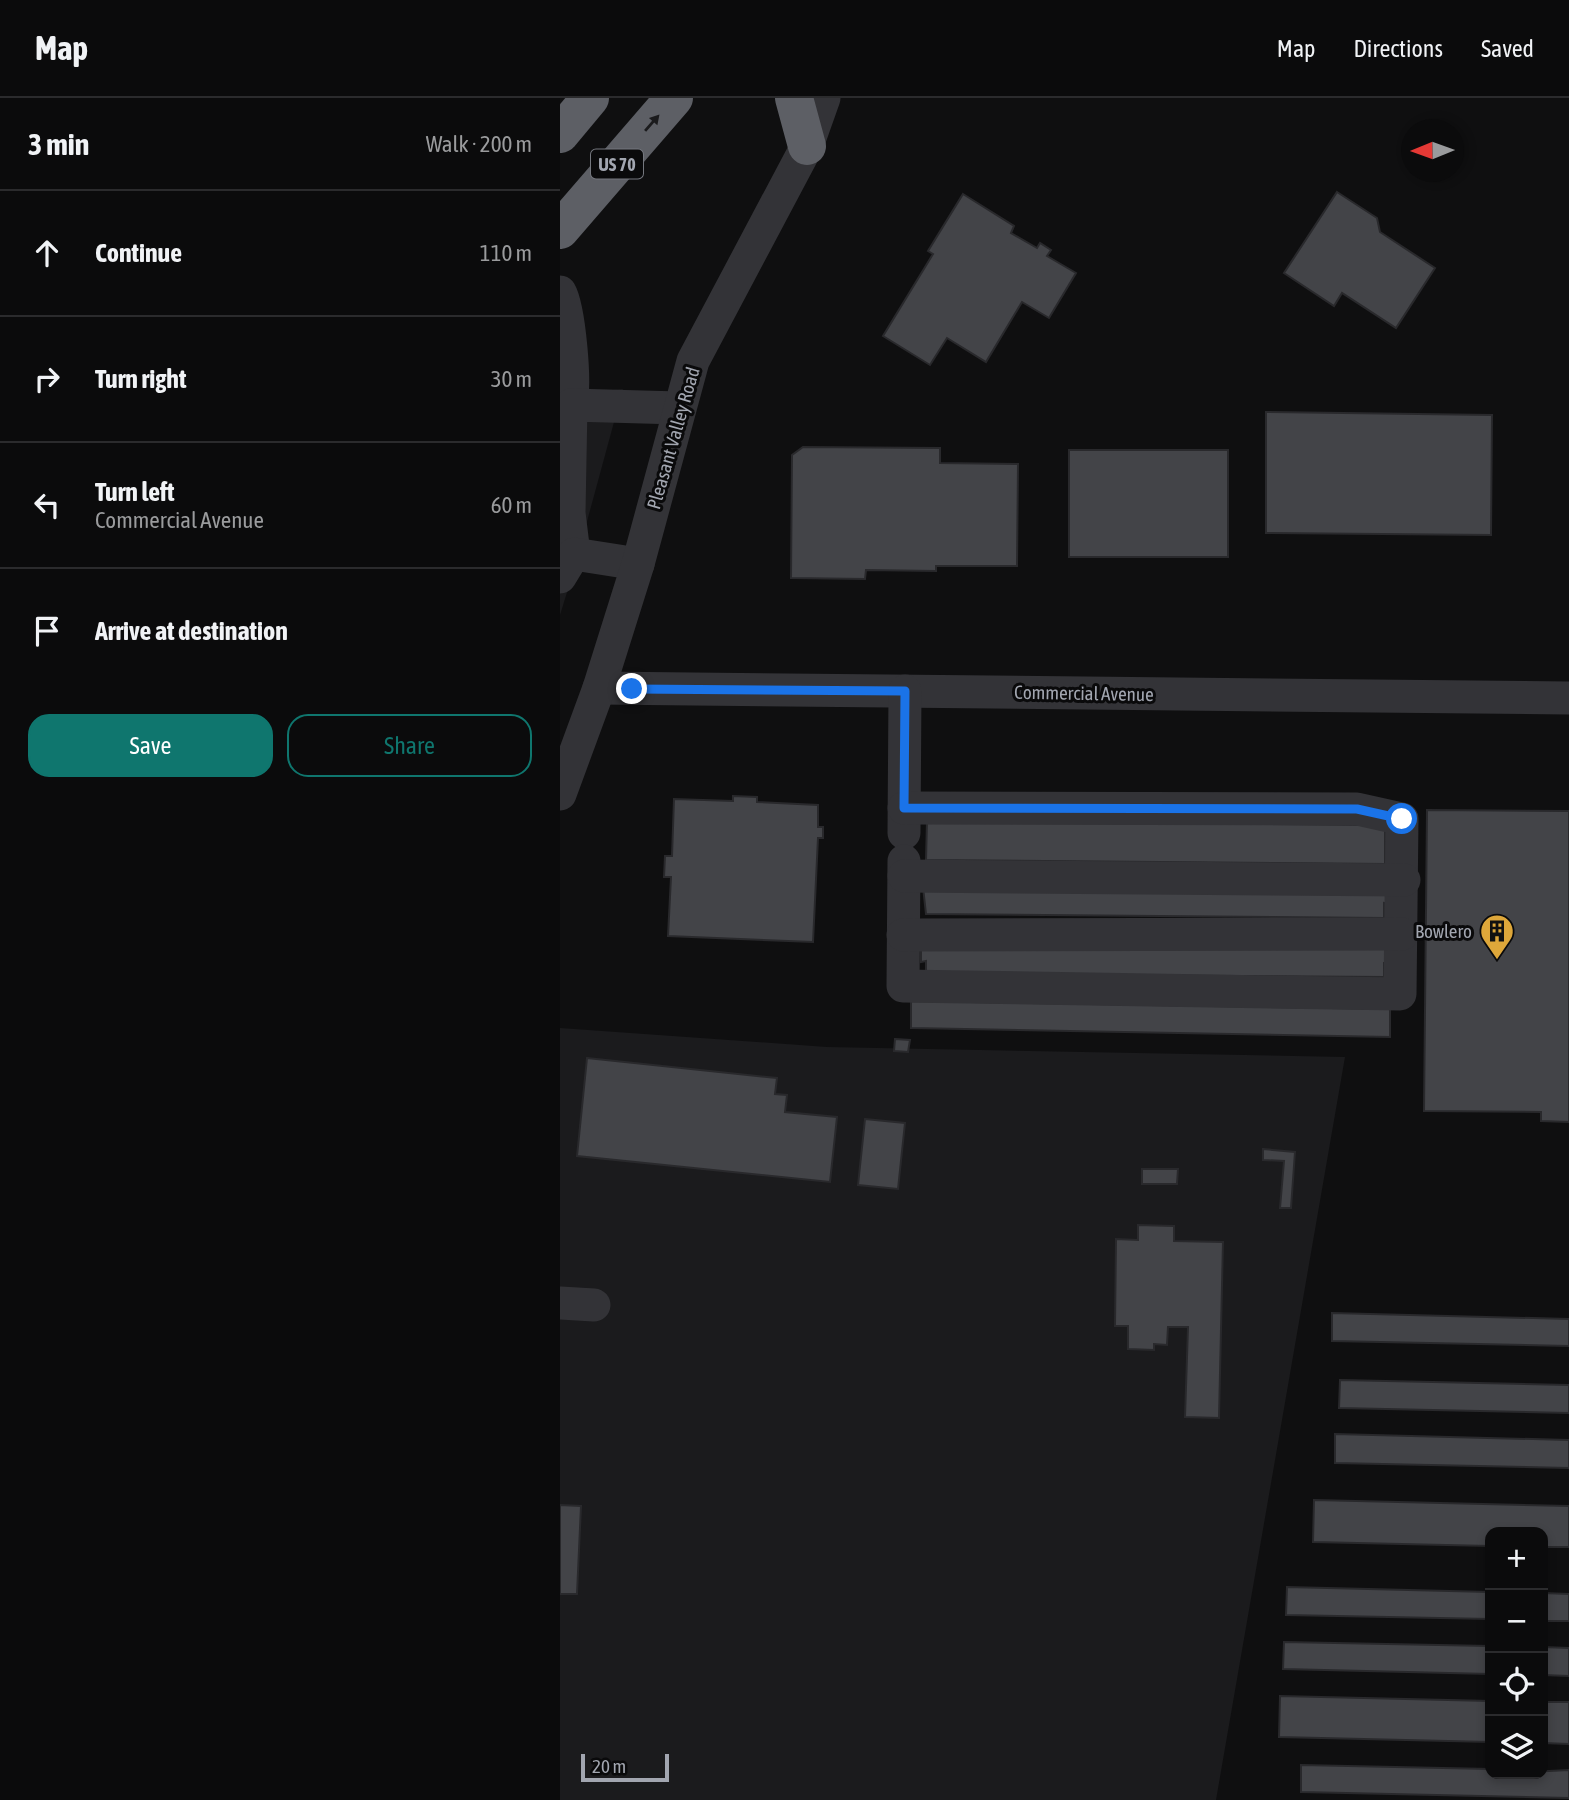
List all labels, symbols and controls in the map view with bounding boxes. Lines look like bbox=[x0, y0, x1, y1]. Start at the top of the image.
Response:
text: Map bbox=[35, 29, 88, 67]
text: Map bbox=[1277, 35, 1315, 62]
text: Directions bbox=[1353, 35, 1443, 62]
text: Saved bbox=[1481, 35, 1534, 62]
one-way arrow bbox=[644, 114, 659, 131]
north arrow bbox=[1401, 119, 1464, 182]
text: 3 min bbox=[28, 127, 89, 161]
text: Walk · 200 m bbox=[426, 131, 532, 157]
road number: US 70 bbox=[591, 150, 643, 178]
icon: ahead bbox=[28, 234, 66, 272]
text: Continue bbox=[95, 238, 182, 268]
text: 110 m bbox=[480, 240, 532, 266]
icon: right bbox=[28, 360, 66, 398]
text: Turn right bbox=[95, 364, 186, 394]
street label: Pleasant Valley Road bbox=[642, 364, 704, 512]
text: 30 m bbox=[491, 366, 532, 392]
text: Turn left bbox=[95, 477, 175, 507]
icon: left bbox=[28, 486, 66, 524]
text: 60 m bbox=[491, 492, 532, 518]
text: Commercial Avenue bbox=[95, 507, 264, 533]
icon: arrive bbox=[28, 612, 66, 650]
text: Arrive at destination bbox=[95, 616, 288, 646]
route end bbox=[616, 673, 647, 704]
street label: Commercial Avenue bbox=[1014, 681, 1154, 705]
button: Save bbox=[28, 714, 273, 777]
button: Share bbox=[287, 714, 532, 777]
route start bbox=[1386, 803, 1417, 834]
building icon: Bowlero bbox=[1478, 912, 1516, 961]
place label: Bowlero bbox=[1415, 920, 1472, 942]
map controls bbox=[1485, 1527, 1548, 1779]
button: + bbox=[1485, 1527, 1548, 1590]
button: − bbox=[1485, 1590, 1548, 1653]
button: locate bbox=[1485, 1653, 1548, 1716]
button: layers bbox=[1485, 1716, 1548, 1779]
scale bar bbox=[581, 1751, 668, 1783]
text: 20 m bbox=[592, 1755, 626, 1777]

